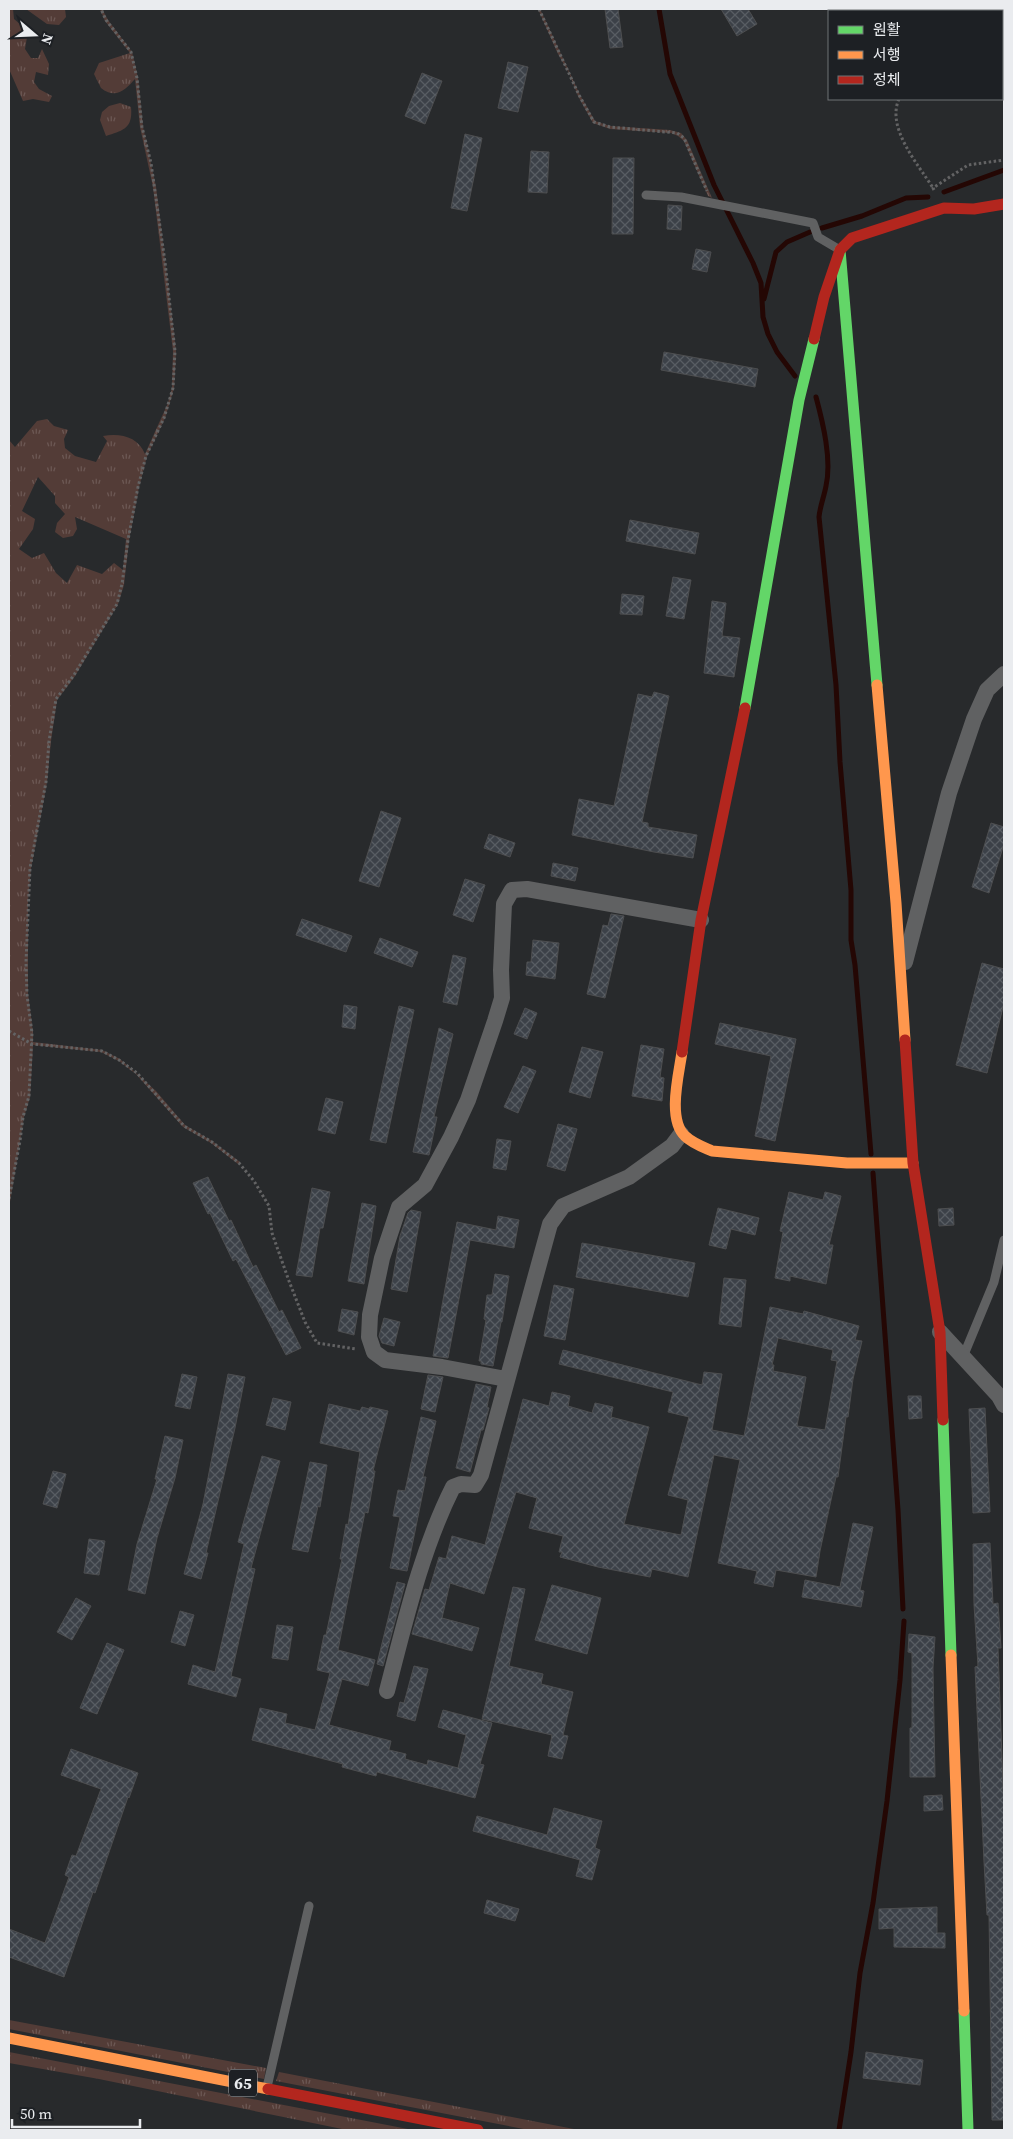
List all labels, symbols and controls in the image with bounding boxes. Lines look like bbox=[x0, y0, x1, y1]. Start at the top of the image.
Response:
north arrow bbox=[10, 10, 60, 60]
legend bbox=[828, 10, 1003, 100]
text: 원활 bbox=[873, 19, 901, 40]
text: N bbox=[36, 31, 58, 47]
text: 서행 bbox=[873, 44, 901, 65]
text: 정체 bbox=[873, 69, 901, 90]
road number: 65 bbox=[229, 2070, 257, 2096]
scale bar bbox=[12, 2096, 140, 2128]
text: 50 m bbox=[20, 2103, 52, 2124]

